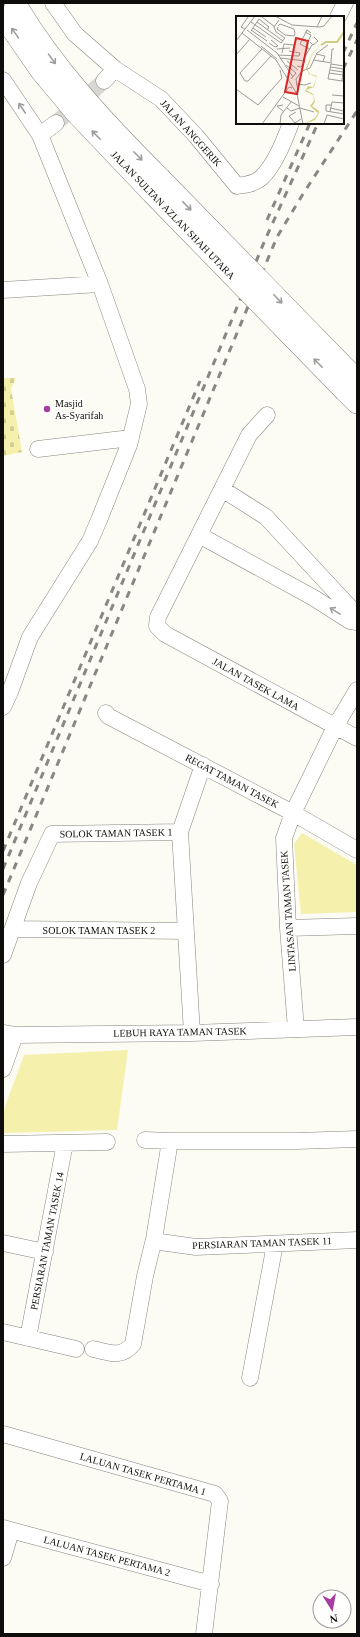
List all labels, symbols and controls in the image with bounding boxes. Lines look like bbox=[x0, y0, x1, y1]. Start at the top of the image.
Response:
inset map bbox=[236, 16, 344, 124]
one-way arrow bbox=[11, 28, 19, 39]
one-way arrow bbox=[48, 53, 56, 64]
street label: JALAN ANGGERIK bbox=[158, 97, 224, 169]
one-way arrow bbox=[18, 102, 26, 113]
one-way arrow bbox=[91, 130, 101, 140]
street label: JALAN SULTAN AZLAN SHAH UTARA bbox=[109, 149, 238, 282]
one-way arrow bbox=[133, 151, 143, 161]
one-way arrow bbox=[182, 201, 192, 211]
one-way arrow bbox=[273, 294, 282, 304]
one-way arrow bbox=[313, 358, 322, 368]
place label: Masjid As-Syarifah bbox=[55, 398, 103, 421]
marker: Masjid As-Syarifah bbox=[42, 404, 52, 414]
one-way arrow bbox=[329, 607, 341, 615]
street label: JALAN TASEK LAMA bbox=[211, 656, 302, 713]
street label: REGAT TAMAN TASEK bbox=[184, 752, 281, 811]
street label: SOLOK TAMAN TASEK 1 bbox=[60, 827, 172, 839]
street label: LINTASAN TAMAN TASEK bbox=[278, 849, 298, 972]
street label: SOLOK TAMAN TASEK 2 bbox=[43, 925, 155, 936]
street label: LEBUH RAYA TAMAN TASEK bbox=[113, 1025, 248, 1039]
street label: PERSIARAN TAMAN TASEK 14 bbox=[28, 1171, 66, 1311]
street label: PERSIARAN TAMAN TASEK 11 bbox=[192, 1235, 332, 1251]
street label: LALUAN TASEK PERTAMA 1 bbox=[79, 1451, 207, 1497]
street label: LALUAN TASEK PERTAMA 2 bbox=[42, 1534, 172, 1578]
north arrow bbox=[312, 1589, 352, 1629]
text: N bbox=[329, 1612, 339, 1625]

